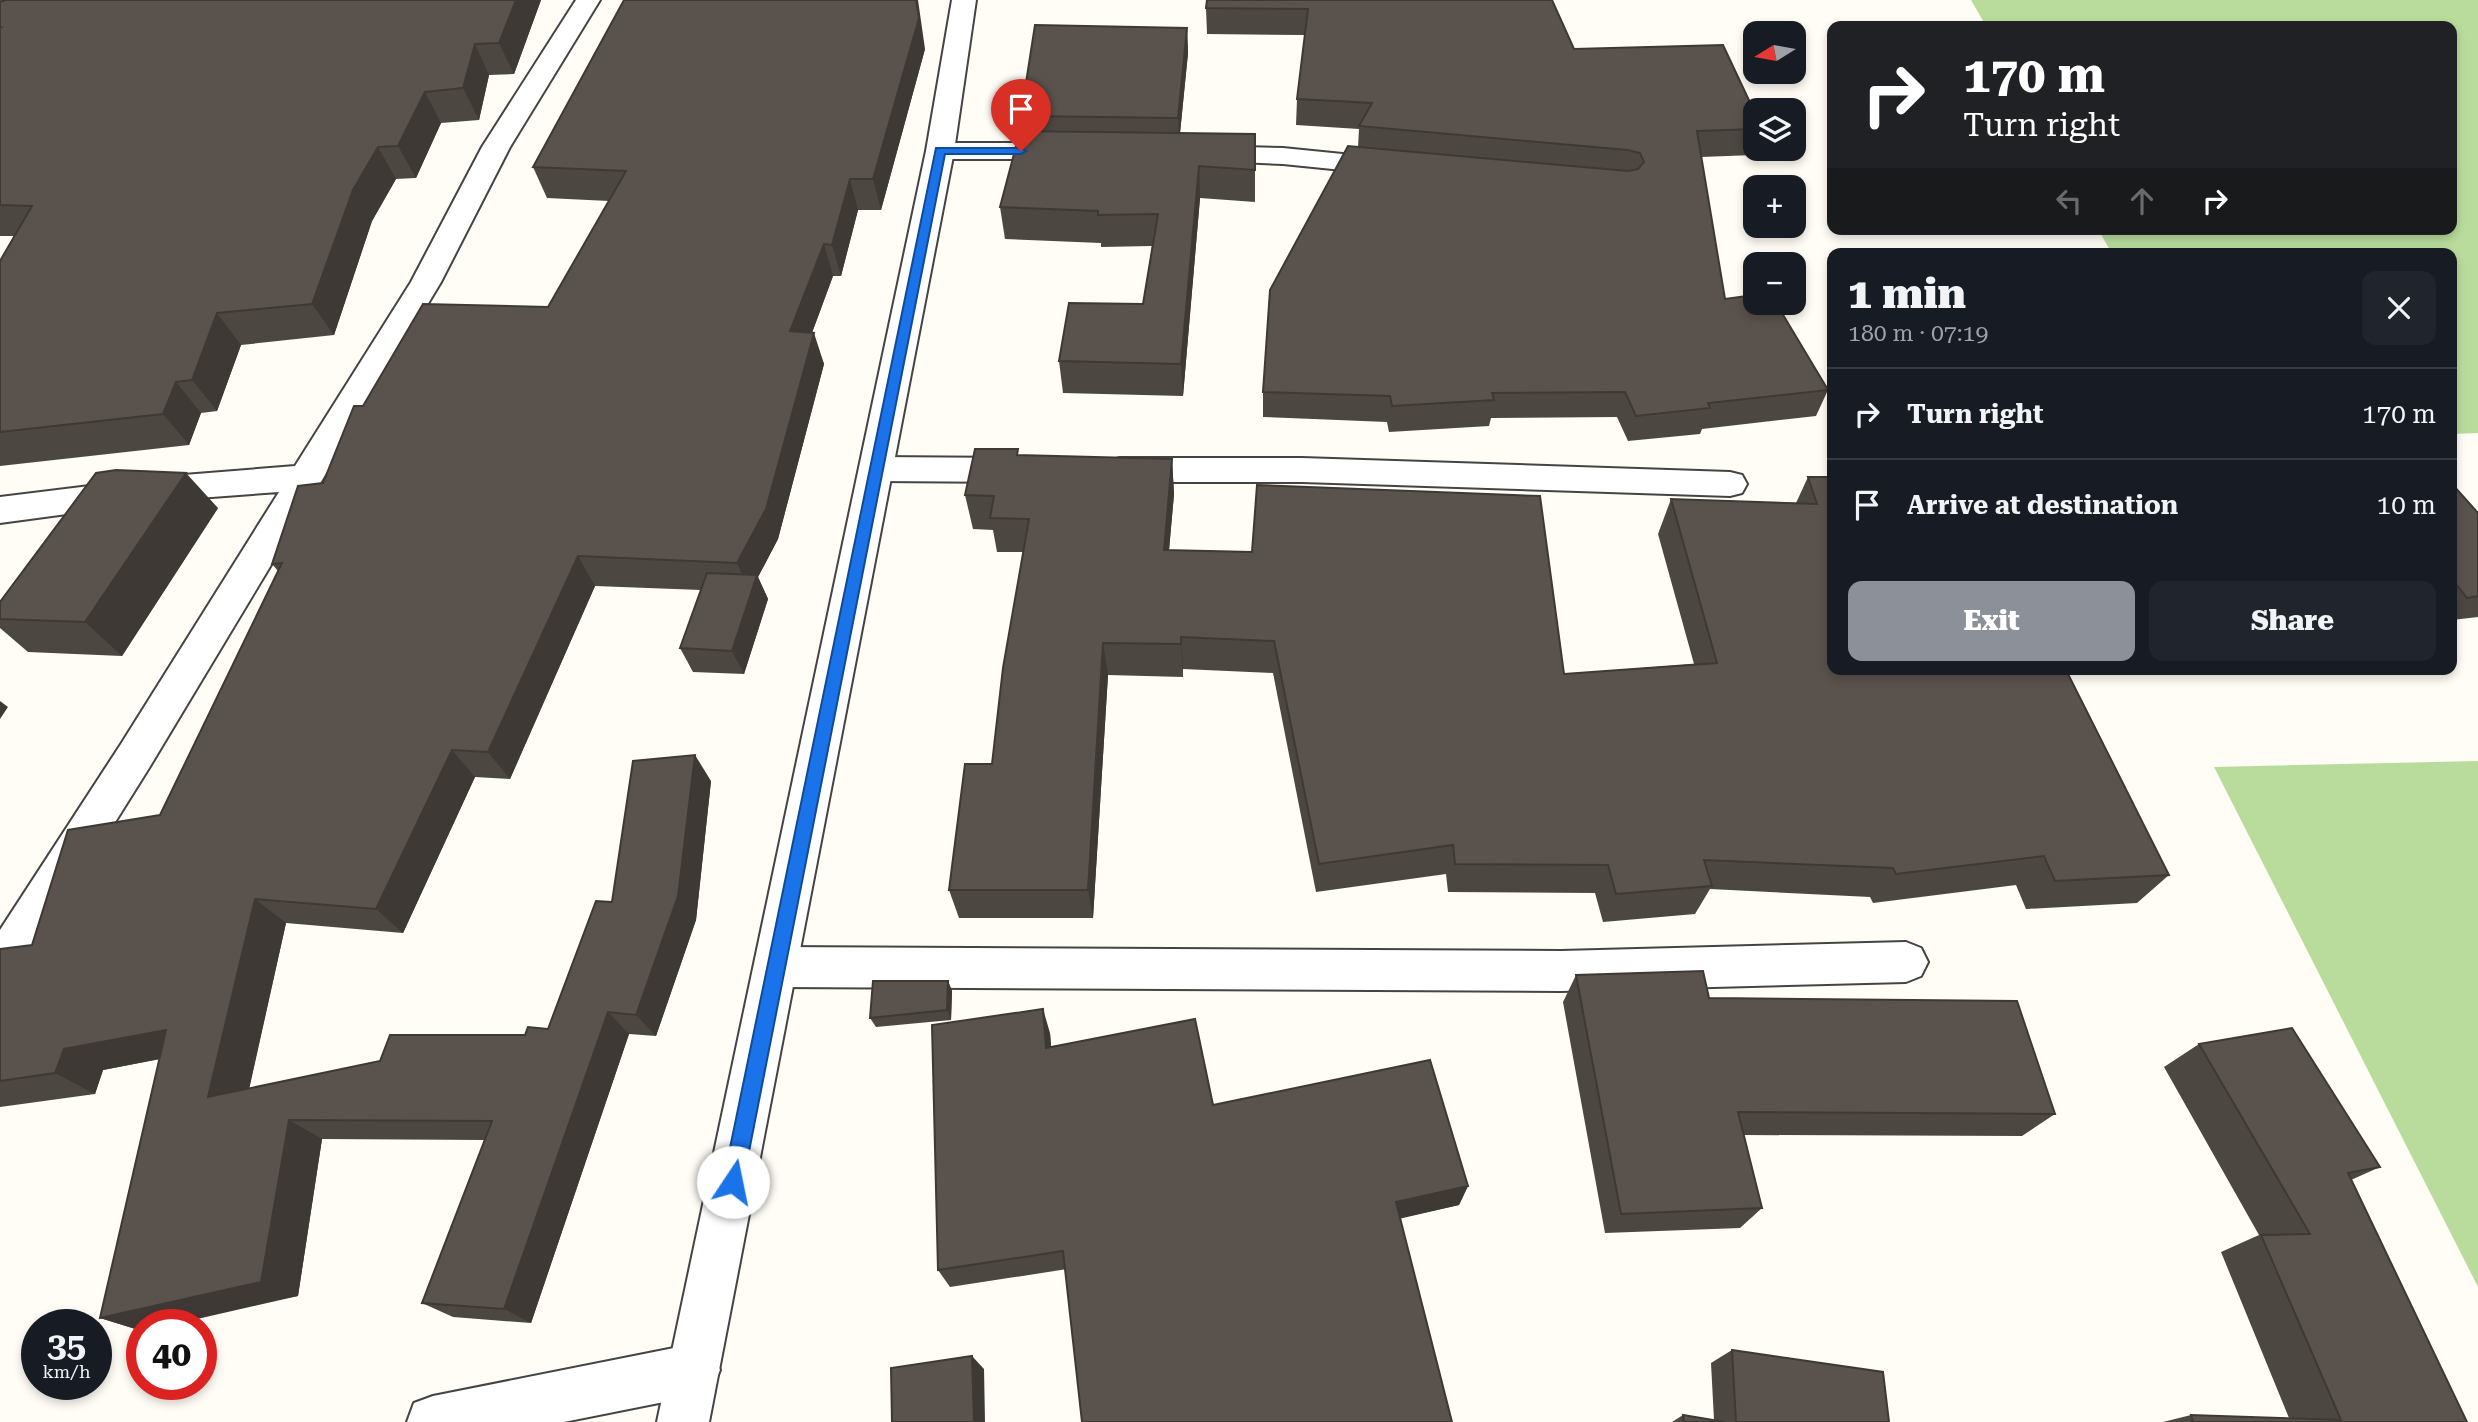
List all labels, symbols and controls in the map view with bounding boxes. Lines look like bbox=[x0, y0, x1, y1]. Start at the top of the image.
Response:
north arrow bbox=[1743, 21, 1806, 84]
map controls bbox=[1743, 21, 1806, 315]
text: 170 m bbox=[1963, 47, 2105, 104]
icon: right bbox=[1848, 49, 1939, 140]
pin bbox=[991, 79, 1051, 151]
icon: arrive bbox=[1002, 90, 1040, 128]
button: layers bbox=[1743, 98, 1806, 161]
text: Turn right bbox=[1963, 106, 2120, 144]
button: + bbox=[1743, 175, 1806, 238]
icon: left bbox=[2050, 182, 2088, 220]
icon: ahead bbox=[2123, 182, 2161, 220]
icon: right bbox=[2196, 182, 2234, 220]
button: − bbox=[1743, 252, 1806, 315]
text: 1 min bbox=[1848, 269, 1966, 318]
button: close bbox=[2362, 271, 2436, 345]
text: 180 m · 07:19 bbox=[1848, 320, 1988, 347]
icon: right bbox=[1848, 395, 1886, 433]
text: Turn right bbox=[1907, 399, 2043, 429]
text: 170 m bbox=[2362, 399, 2436, 429]
icon: arrive bbox=[1848, 486, 1886, 524]
text: Arrive at destination bbox=[1907, 490, 2178, 520]
text: 10 m bbox=[2377, 490, 2436, 520]
button: Exit bbox=[1848, 581, 2135, 661]
button: Share bbox=[2149, 581, 2436, 661]
position arrow bbox=[696, 1145, 770, 1219]
speed limit sign: 40 bbox=[126, 1309, 217, 1400]
text: 35 bbox=[47, 1325, 86, 1366]
text: km/h bbox=[42, 1361, 91, 1382]

